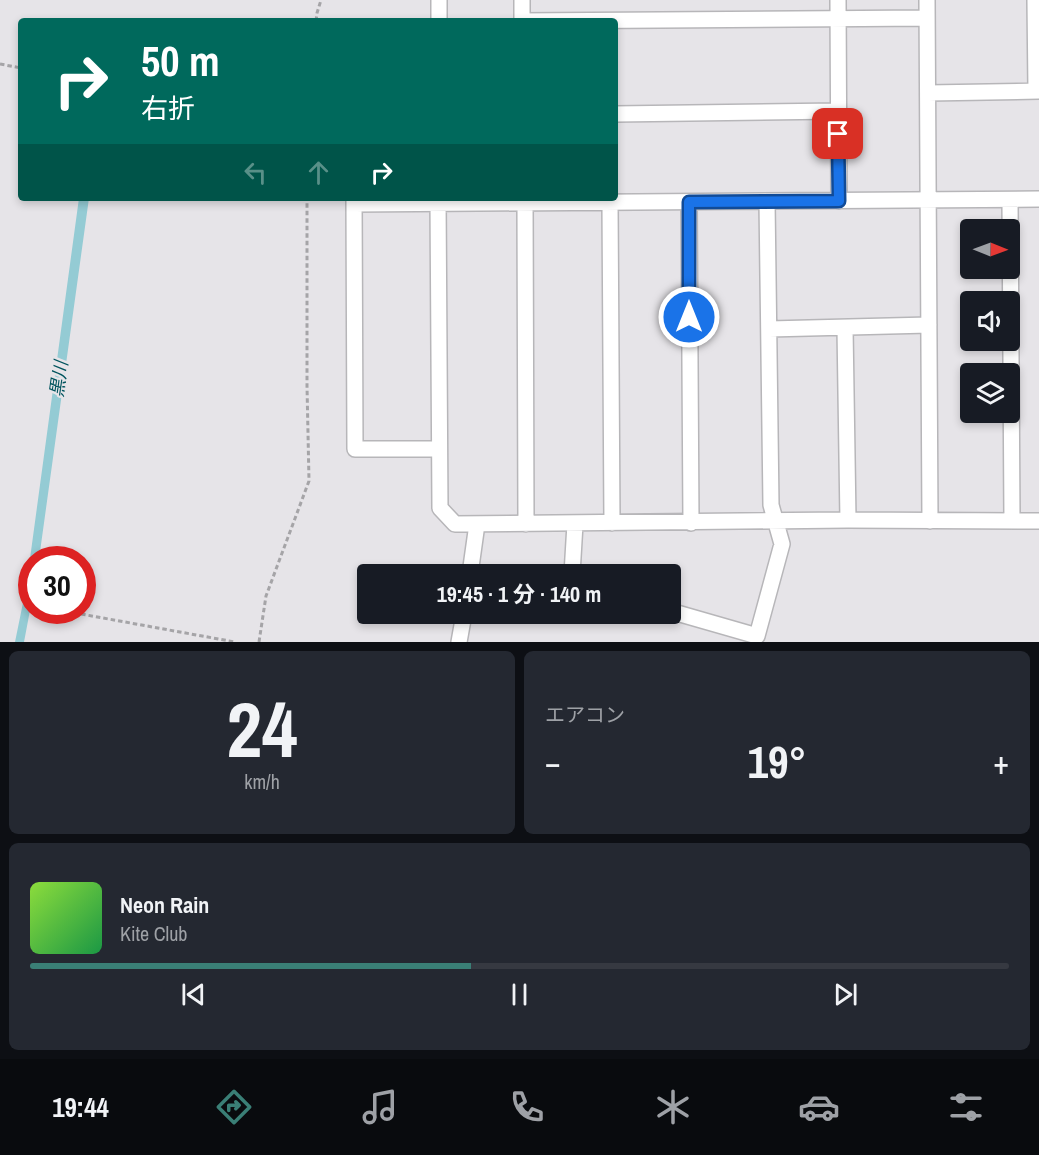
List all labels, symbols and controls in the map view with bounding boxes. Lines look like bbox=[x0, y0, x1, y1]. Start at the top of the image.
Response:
text: 50 m bbox=[141, 33, 220, 89]
icon: right bbox=[42, 42, 120, 120]
text: 右折 bbox=[141, 90, 195, 126]
pin bbox=[812, 108, 863, 159]
icon: arrive bbox=[821, 117, 854, 150]
icon: left bbox=[239, 156, 272, 189]
icon: ahead bbox=[302, 156, 335, 189]
icon: right bbox=[365, 156, 398, 189]
north arrow bbox=[960, 219, 1020, 279]
map controls bbox=[960, 219, 1020, 423]
position arrow bbox=[657, 285, 721, 349]
button: sound bbox=[960, 291, 1020, 351]
water label: 黒川 bbox=[44, 357, 74, 398]
button: layers bbox=[960, 363, 1020, 423]
speed limit sign: 30 bbox=[18, 546, 96, 624]
text: 19:45 · 1 分 · 140 m bbox=[437, 579, 601, 609]
text: 24 bbox=[226, 676, 298, 781]
text: エアコン bbox=[545, 701, 625, 728]
text: 19° bbox=[747, 731, 807, 792]
text: − bbox=[545, 740, 561, 784]
text: + bbox=[993, 740, 1009, 784]
text: km/h bbox=[244, 768, 280, 795]
text: Neon Rain bbox=[120, 890, 209, 920]
text: Kite Club bbox=[120, 920, 187, 947]
icon: previous bbox=[177, 978, 210, 1011]
icon: pause bbox=[503, 978, 536, 1011]
icon: next bbox=[829, 978, 862, 1011]
icon: directions bbox=[213, 1086, 255, 1128]
icon: music bbox=[359, 1086, 401, 1128]
icon: phone bbox=[506, 1086, 548, 1128]
icon: climate bbox=[652, 1086, 694, 1128]
icon: car bbox=[798, 1086, 840, 1128]
icon: filters bbox=[945, 1086, 987, 1128]
text: 19:44 bbox=[52, 1089, 109, 1125]

